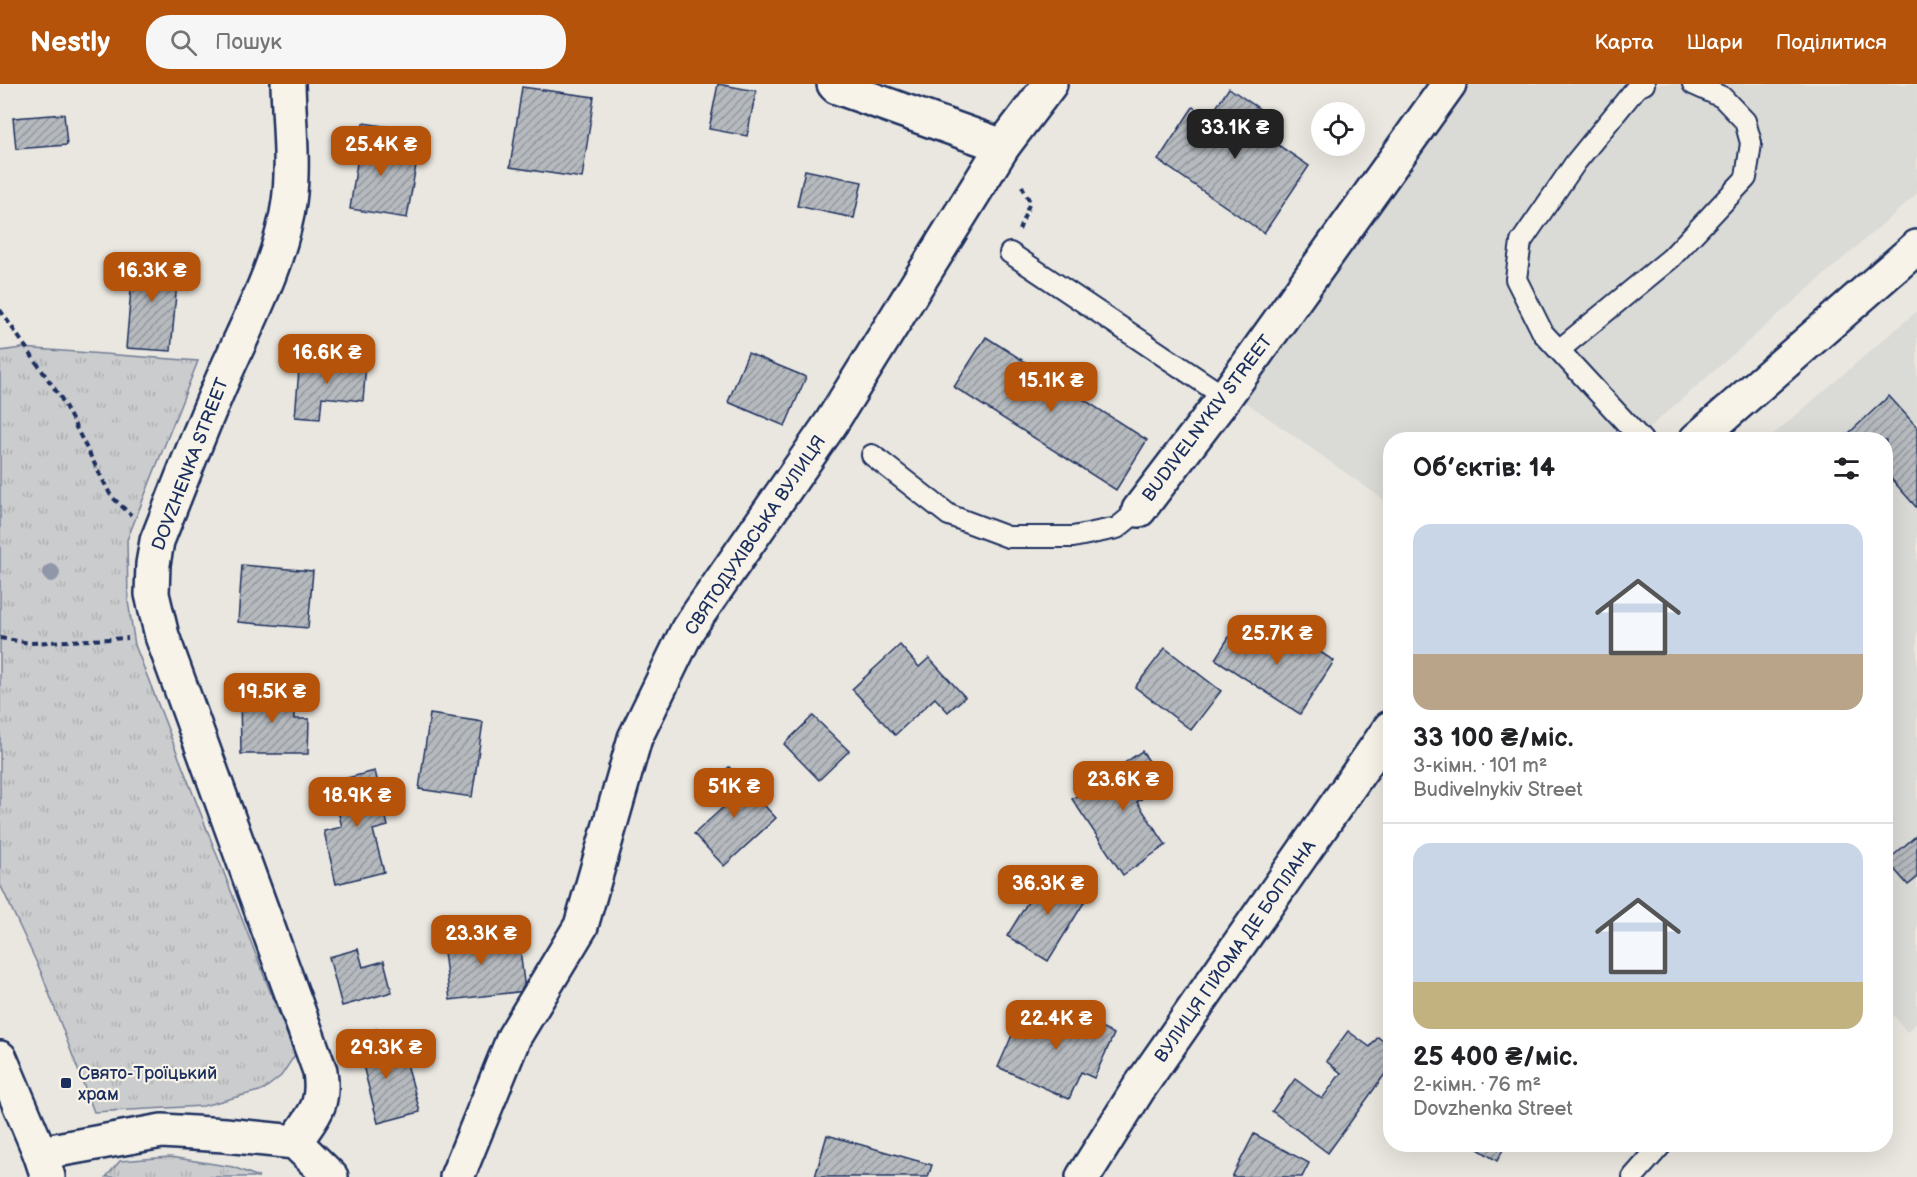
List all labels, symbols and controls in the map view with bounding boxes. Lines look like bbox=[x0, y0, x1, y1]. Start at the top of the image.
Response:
search box bbox=[146, 15, 566, 69]
text: Nestly bbox=[30, 26, 110, 59]
icon: search bbox=[167, 26, 200, 59]
text: Пошук bbox=[215, 29, 282, 56]
text: Карта bbox=[1594, 30, 1654, 55]
text: Шари bbox=[1687, 30, 1743, 55]
text: Поділитися bbox=[1776, 30, 1887, 55]
map controls bbox=[1311, 102, 1365, 156]
button: locate bbox=[1311, 102, 1365, 156]
pin: 33.1K ₴ bbox=[1180, 109, 1290, 160]
text: 33.1K ₴ bbox=[1201, 116, 1269, 140]
pin: 25.4K ₴ bbox=[326, 126, 436, 177]
text: 25.4K ₴ bbox=[345, 133, 417, 157]
pin: 16.3K ₴ bbox=[97, 252, 207, 303]
text: 16.3K ₴ bbox=[118, 259, 186, 283]
street label: BUDIVELNYKIV STREET bbox=[1138, 331, 1277, 506]
pin: 16.6K ₴ bbox=[272, 334, 382, 385]
text: 16.6K ₴ bbox=[292, 341, 362, 365]
pin: 15.1K ₴ bbox=[996, 362, 1106, 413]
text: 15.1K ₴ bbox=[1018, 369, 1084, 393]
street label: DOVZHENKA STREET bbox=[148, 375, 233, 553]
street label: СВЯТОДУХІВСЬКА ВУЛИЦЯ bbox=[681, 432, 830, 639]
icon: filters bbox=[1830, 452, 1863, 485]
text: Об’єктів: 14 bbox=[1413, 453, 1555, 484]
icon: home bbox=[1584, 563, 1692, 671]
pin: 25.7K ₴ bbox=[1222, 615, 1332, 666]
text: 25.7K ₴ bbox=[1241, 622, 1313, 646]
pin: 19.5K ₴ bbox=[217, 673, 327, 724]
text: 19.5K ₴ bbox=[238, 680, 306, 704]
text: 33 100 ₴/міс. bbox=[1413, 723, 1573, 754]
text: 3-кімн. · 101 m² bbox=[1413, 754, 1547, 778]
pin: 23.6K ₴ bbox=[1068, 761, 1178, 812]
pin: 51K ₴ bbox=[692, 768, 776, 819]
text: 23.6K ₴ bbox=[1087, 768, 1159, 792]
text: 51K ₴ bbox=[708, 775, 760, 799]
pin: 18.9K ₴ bbox=[302, 777, 412, 828]
text: Budivelnykiv Street bbox=[1413, 778, 1583, 802]
text: 18.9K ₴ bbox=[323, 784, 391, 808]
street label: ВУЛИЦЯ ГІЙОМА ДЕ БОПЛАНА bbox=[1150, 836, 1320, 1066]
pin: 36.3K ₴ bbox=[993, 865, 1103, 916]
text: 36.3K ₴ bbox=[1012, 872, 1084, 896]
icon: home bbox=[1584, 882, 1692, 990]
pin: 23.3K ₴ bbox=[426, 915, 536, 966]
text: 23.3K ₴ bbox=[445, 922, 517, 946]
pin: 22.4K ₴ bbox=[1001, 1000, 1111, 1051]
text: 22.4K ₴ bbox=[1020, 1007, 1092, 1031]
pin: 29.3K ₴ bbox=[331, 1029, 441, 1080]
text: 29.3K ₴ bbox=[350, 1036, 422, 1060]
text: 25 400 ₴/міс. bbox=[1413, 1042, 1578, 1073]
place label: Свято-Троїцький храм bbox=[78, 1063, 217, 1105]
text: 2-кімн. · 76 m² bbox=[1413, 1073, 1541, 1097]
marker: Свято-Троїцький храм bbox=[59, 1076, 73, 1090]
text: Dovzhenka Street bbox=[1413, 1097, 1573, 1121]

